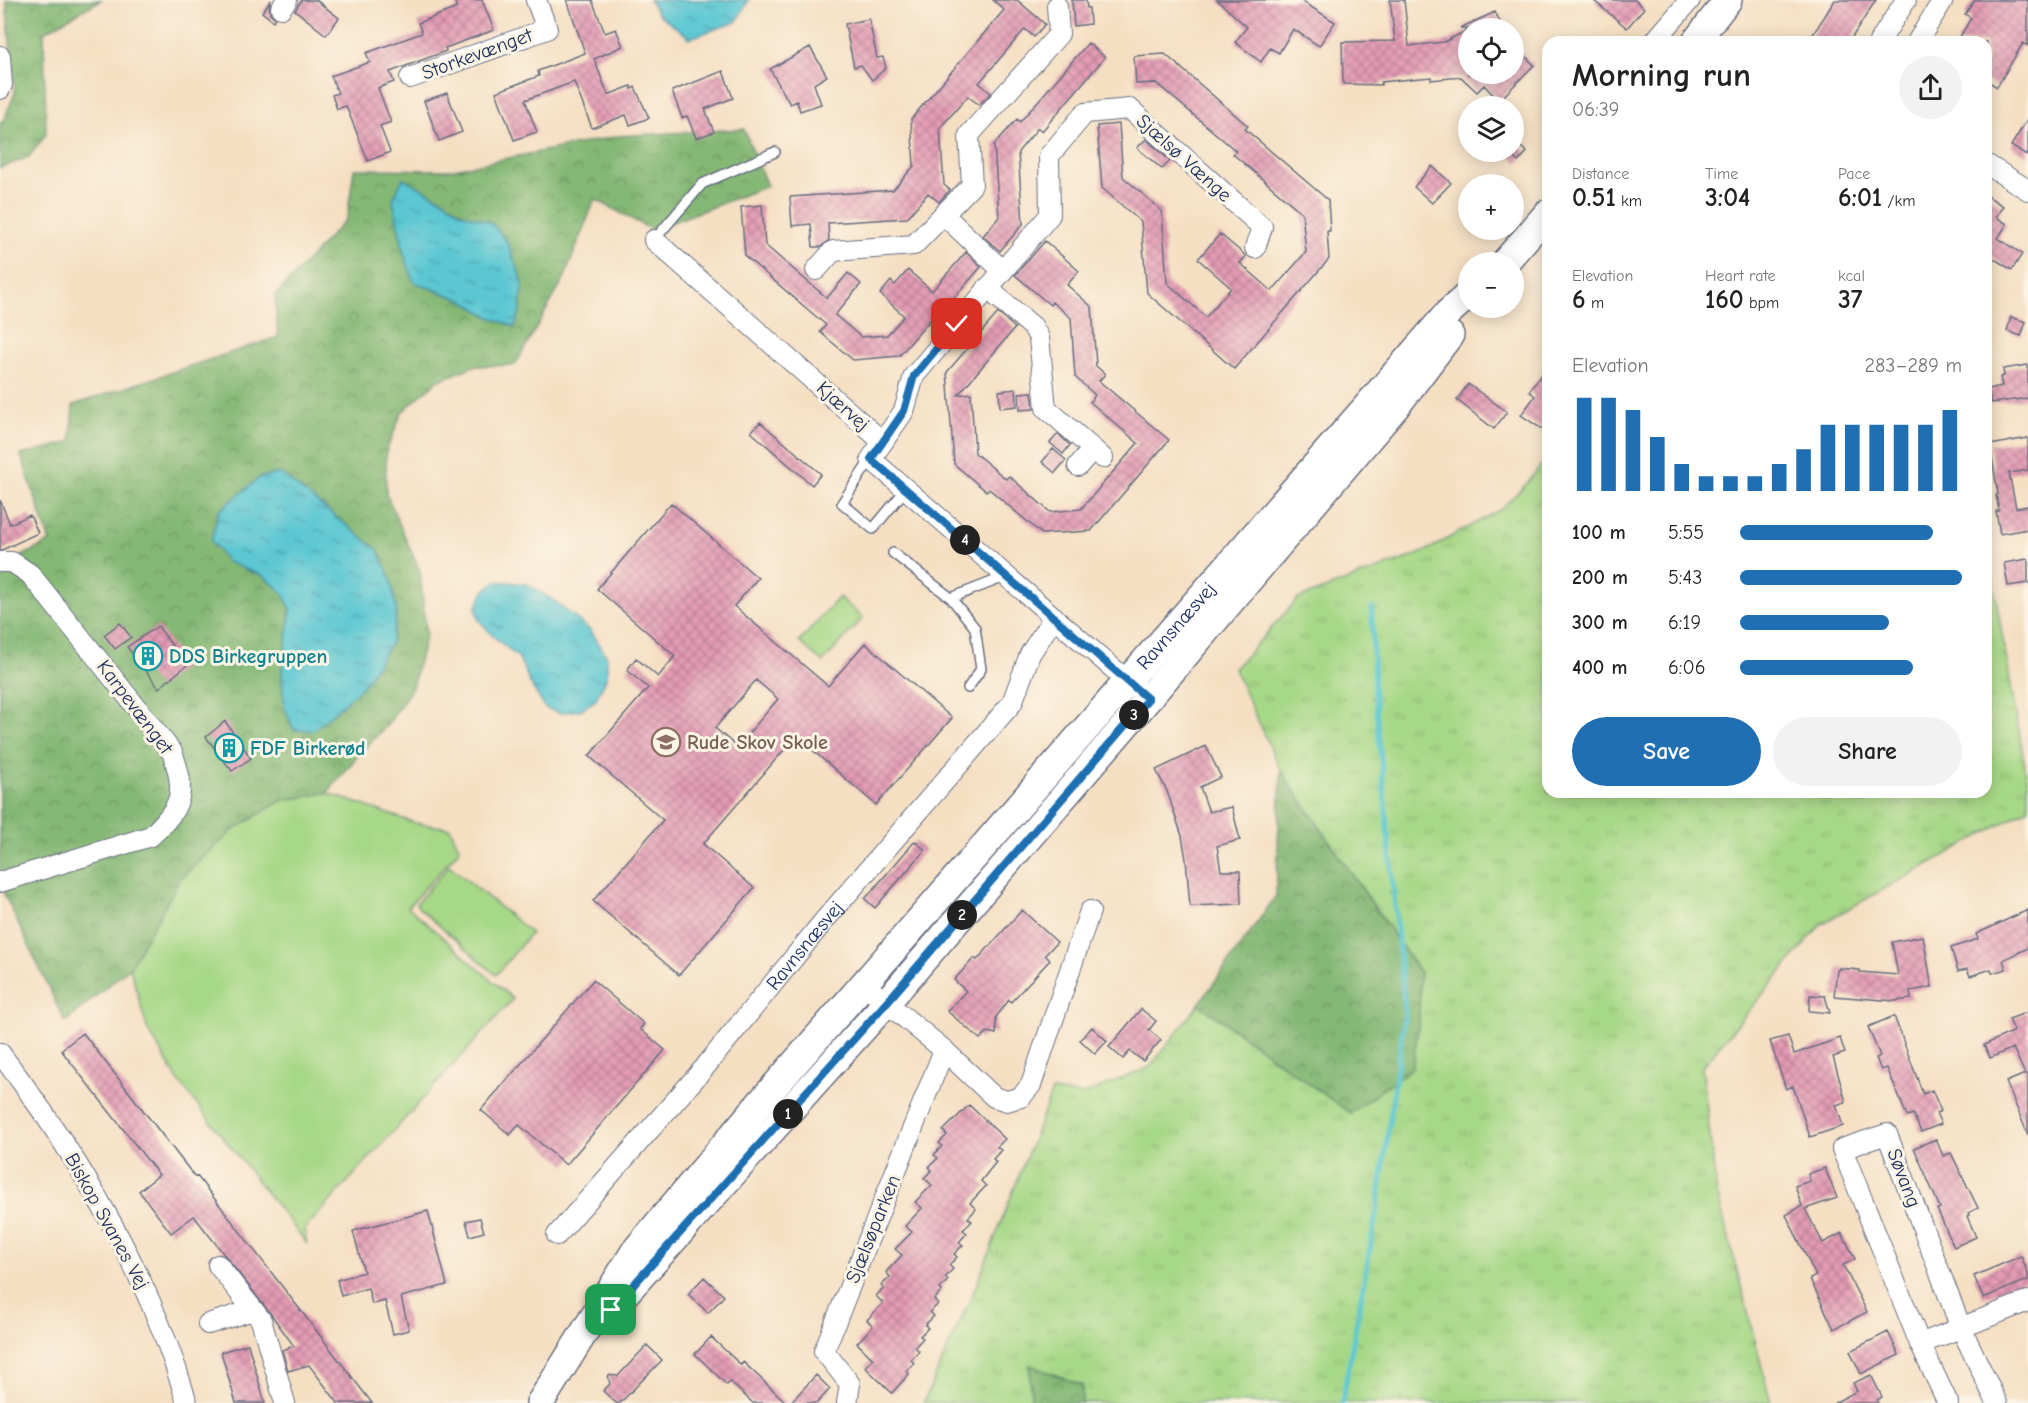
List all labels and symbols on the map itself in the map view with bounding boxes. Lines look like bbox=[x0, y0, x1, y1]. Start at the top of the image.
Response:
street label: Storkevænget bbox=[419, 23, 537, 85]
street label: Sjælsø Vænge bbox=[1132, 109, 1236, 207]
pin bbox=[931, 298, 982, 349]
street label: Kjærvej bbox=[812, 376, 874, 436]
pin: 4 bbox=[950, 525, 980, 555]
street label: Ravnsnæsvej bbox=[1132, 577, 1220, 674]
building icon: DDS Birkegruppen bbox=[132, 640, 164, 672]
place label: DDS Birkegruppen bbox=[169, 645, 327, 668]
street label: Karpevænget bbox=[92, 655, 179, 760]
pin: 3 bbox=[1119, 700, 1149, 730]
school or university icon: Rude Skov Skole bbox=[650, 726, 682, 758]
place label: Rude Skov Skole bbox=[687, 731, 828, 754]
building icon: FDF Birkerød bbox=[213, 732, 245, 764]
place label: FDF Birkerød bbox=[250, 737, 365, 760]
street label: Ravnsnæsvej bbox=[761, 896, 848, 994]
pin: 2 bbox=[947, 900, 977, 930]
pin: 1 bbox=[773, 1099, 803, 1129]
street label: Søvang bbox=[1882, 1145, 1926, 1211]
street label: Biskop Svanes Vej bbox=[60, 1149, 154, 1293]
street label: Sjælsøparken bbox=[841, 1172, 905, 1286]
pin bbox=[585, 1284, 636, 1335]

